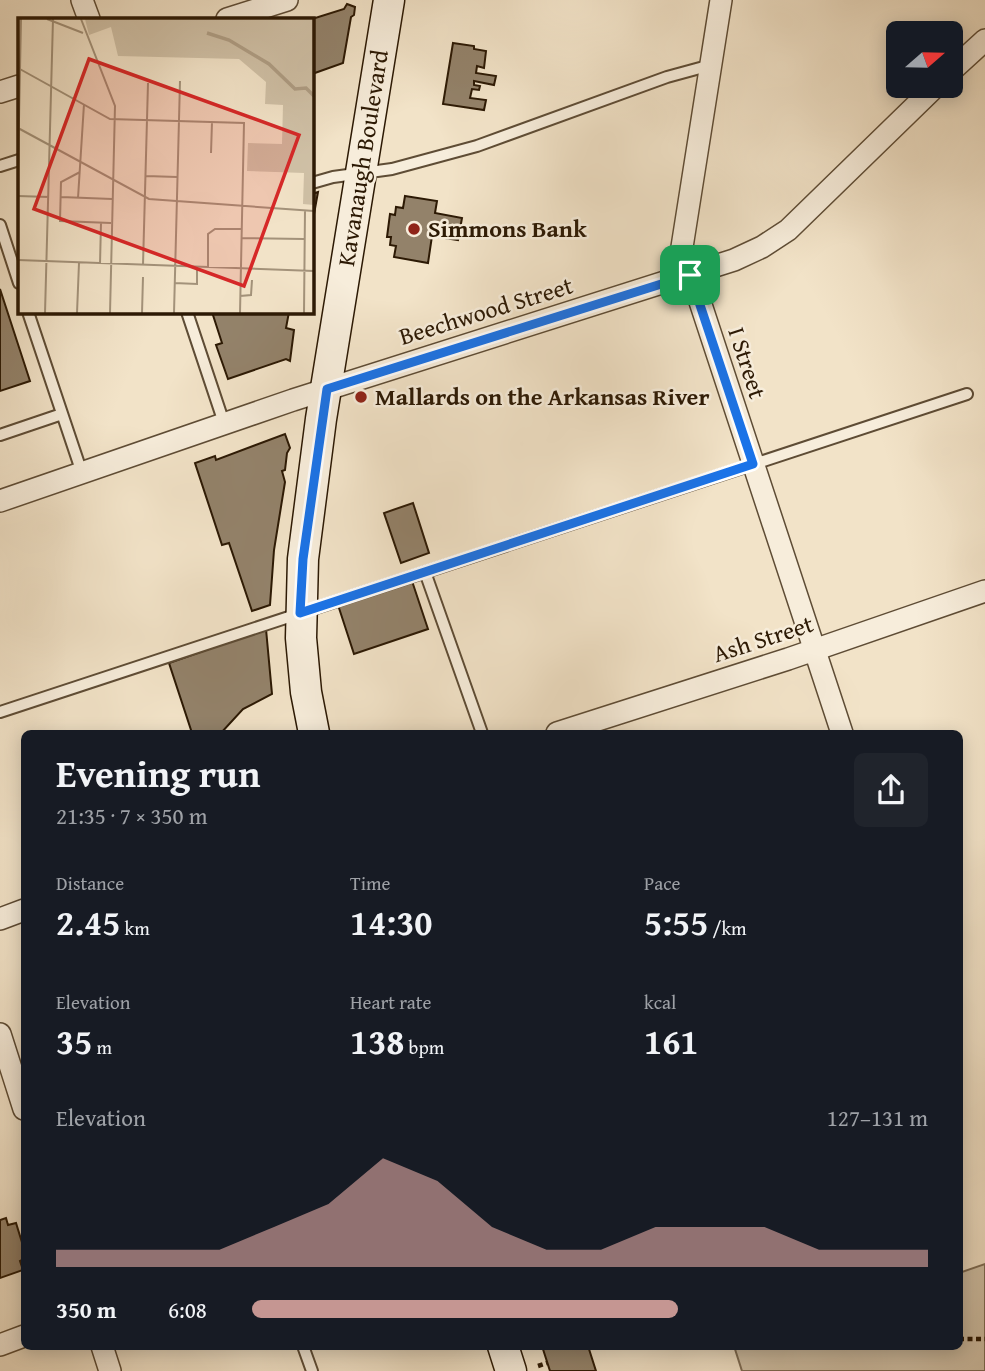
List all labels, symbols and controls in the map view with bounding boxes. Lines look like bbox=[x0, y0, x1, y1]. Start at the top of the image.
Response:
inset map bbox=[18, 18, 313, 313]
north arrow bbox=[886, 21, 962, 98]
map controls bbox=[886, 21, 963, 98]
street label: Kavanaugh Boulevard bbox=[328, 47, 397, 269]
place label: Simmons Bank bbox=[428, 211, 587, 246]
marker: Simmons Bank bbox=[406, 221, 422, 237]
pin bbox=[660, 245, 720, 305]
icon: arrive bbox=[671, 256, 709, 294]
street label: Beechwood Street bbox=[395, 267, 577, 354]
street label: I Street bbox=[719, 323, 776, 404]
place label: Mallards on the Arkansas River bbox=[375, 379, 709, 414]
marker: Mallards on the Arkansas River bbox=[353, 389, 369, 405]
street label: Ash Street bbox=[708, 606, 818, 671]
text: Evening run bbox=[56, 745, 260, 801]
button: share bbox=[854, 753, 928, 827]
text: 21:35 · 7 × 350 m bbox=[56, 799, 208, 832]
text: Distance bbox=[56, 869, 124, 897]
text: Time bbox=[350, 869, 390, 897]
text: Pace bbox=[644, 869, 681, 897]
text: 2.45 bbox=[56, 897, 120, 948]
text: 14:30 bbox=[350, 897, 432, 948]
text: 5:55 bbox=[644, 897, 708, 948]
text: km bbox=[120, 914, 150, 942]
text: /km bbox=[708, 914, 747, 942]
text: Elevation bbox=[56, 988, 130, 1016]
text: Heart rate bbox=[350, 988, 431, 1016]
text: kcal bbox=[644, 988, 676, 1016]
text: 35 bbox=[56, 1016, 92, 1067]
text: 138 bbox=[350, 1016, 404, 1067]
text: 161 bbox=[644, 1016, 698, 1067]
text: m bbox=[92, 1033, 112, 1061]
text: bpm bbox=[404, 1033, 444, 1061]
text: Elevation bbox=[56, 1101, 146, 1134]
text: 127–131 m bbox=[827, 1101, 928, 1134]
text: 350 m bbox=[56, 1293, 117, 1326]
text: 6:08 bbox=[168, 1293, 207, 1326]

